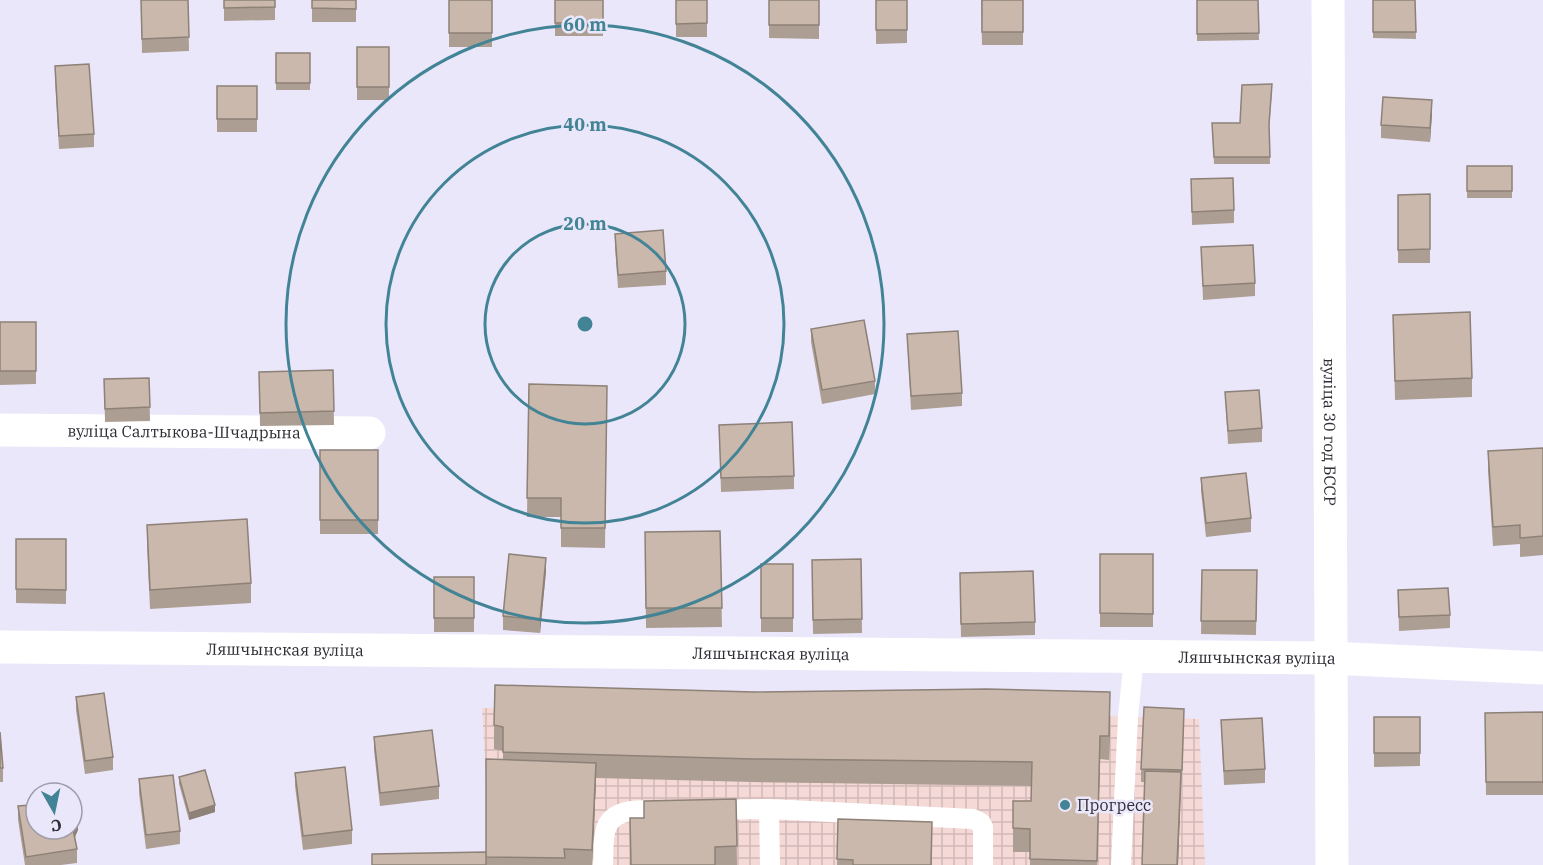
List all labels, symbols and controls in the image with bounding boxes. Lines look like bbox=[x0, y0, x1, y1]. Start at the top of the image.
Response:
text: 60 m bbox=[563, 13, 607, 36]
text: 40 m bbox=[563, 113, 607, 136]
text: 20 m bbox=[563, 212, 607, 235]
centre of rings bbox=[575, 314, 595, 334]
street label: вуліца 30 год БССР bbox=[1320, 358, 1340, 506]
street label: вуліца Салтыкова-Шчадрына bbox=[67, 421, 301, 442]
street label: Ляшчынская вуліца bbox=[206, 639, 364, 660]
street label: Ляшчынская вуліца bbox=[692, 643, 850, 664]
street label: Ляшчынская вуліца bbox=[1178, 647, 1336, 668]
north arrow bbox=[24, 781, 84, 841]
place label: Прогресс bbox=[1077, 795, 1151, 815]
marker: Прогресс bbox=[1058, 798, 1072, 812]
text: С bbox=[50, 815, 63, 837]

